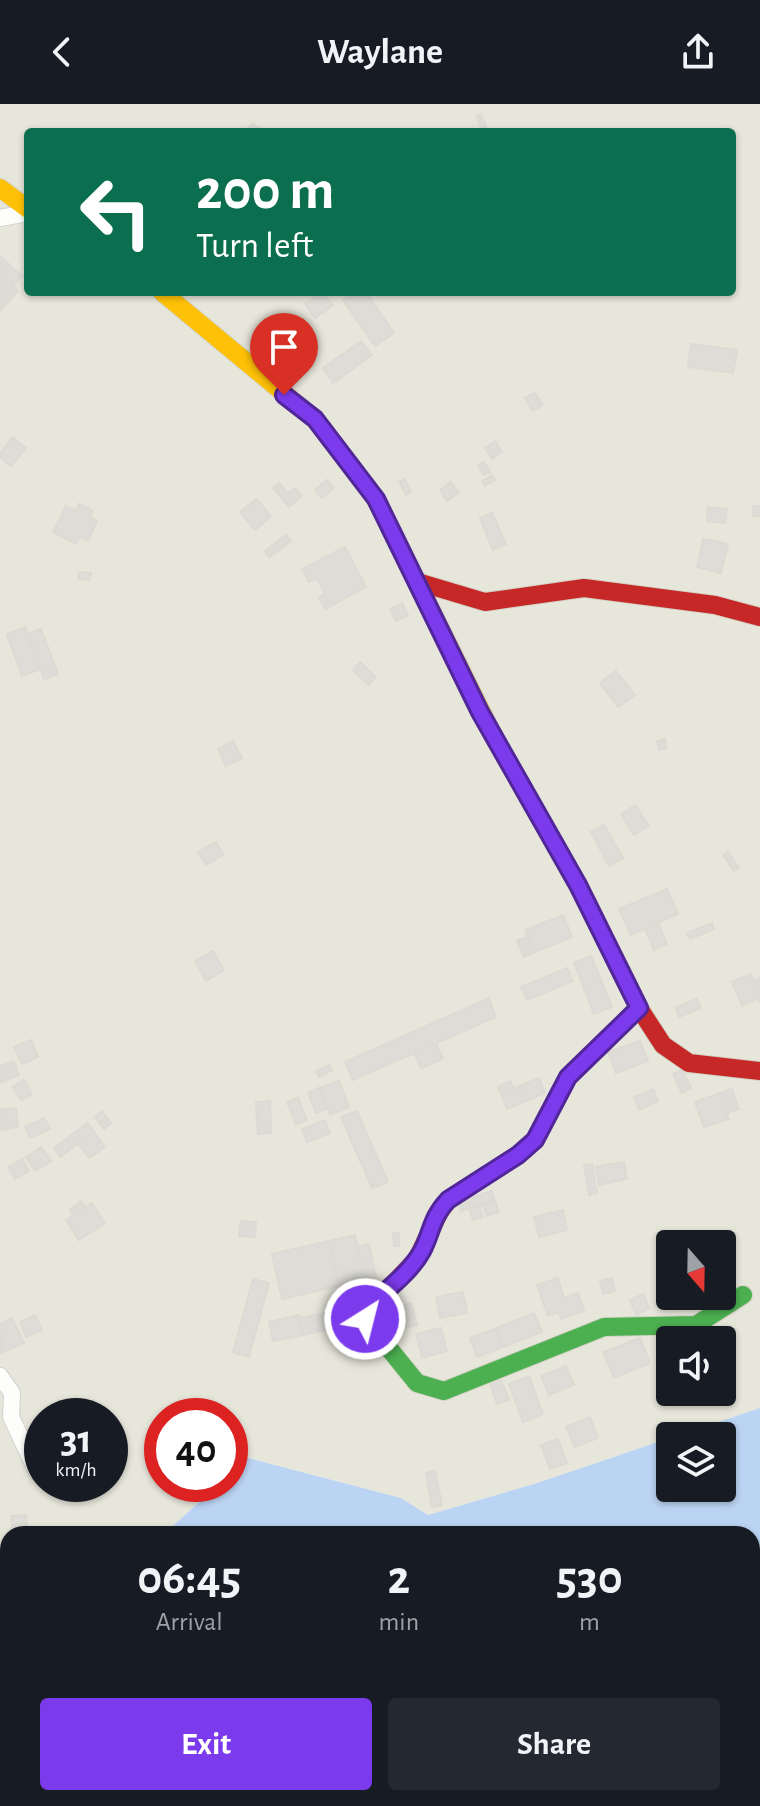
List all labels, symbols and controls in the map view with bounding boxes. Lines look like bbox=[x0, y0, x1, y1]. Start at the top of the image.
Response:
icon: back bbox=[40, 30, 84, 74]
icon: share bbox=[676, 30, 720, 74]
text: Waylane bbox=[317, 34, 443, 70]
icon: left bbox=[64, 160, 168, 264]
text: 200 m bbox=[196, 163, 334, 219]
text: Turn left bbox=[196, 228, 313, 264]
pin bbox=[250, 313, 318, 395]
icon: arrive bbox=[262, 325, 306, 369]
north arrow bbox=[656, 1230, 736, 1310]
map controls bbox=[656, 1230, 736, 1502]
position arrow bbox=[323, 1277, 407, 1361]
button: sound bbox=[656, 1326, 736, 1406]
speed limit sign: 40 bbox=[144, 1398, 248, 1502]
text: 31 bbox=[60, 1420, 92, 1460]
button: layers bbox=[656, 1422, 736, 1502]
text: km/h bbox=[55, 1460, 97, 1480]
text: 06:45 bbox=[137, 1555, 241, 1603]
text: 2 bbox=[388, 1555, 410, 1603]
text: 530 bbox=[556, 1555, 623, 1603]
text: Arrival bbox=[156, 1609, 223, 1635]
text: min bbox=[379, 1609, 419, 1635]
text: m bbox=[579, 1609, 600, 1635]
button: Exit bbox=[40, 1698, 372, 1790]
button: Share bbox=[388, 1698, 720, 1790]

